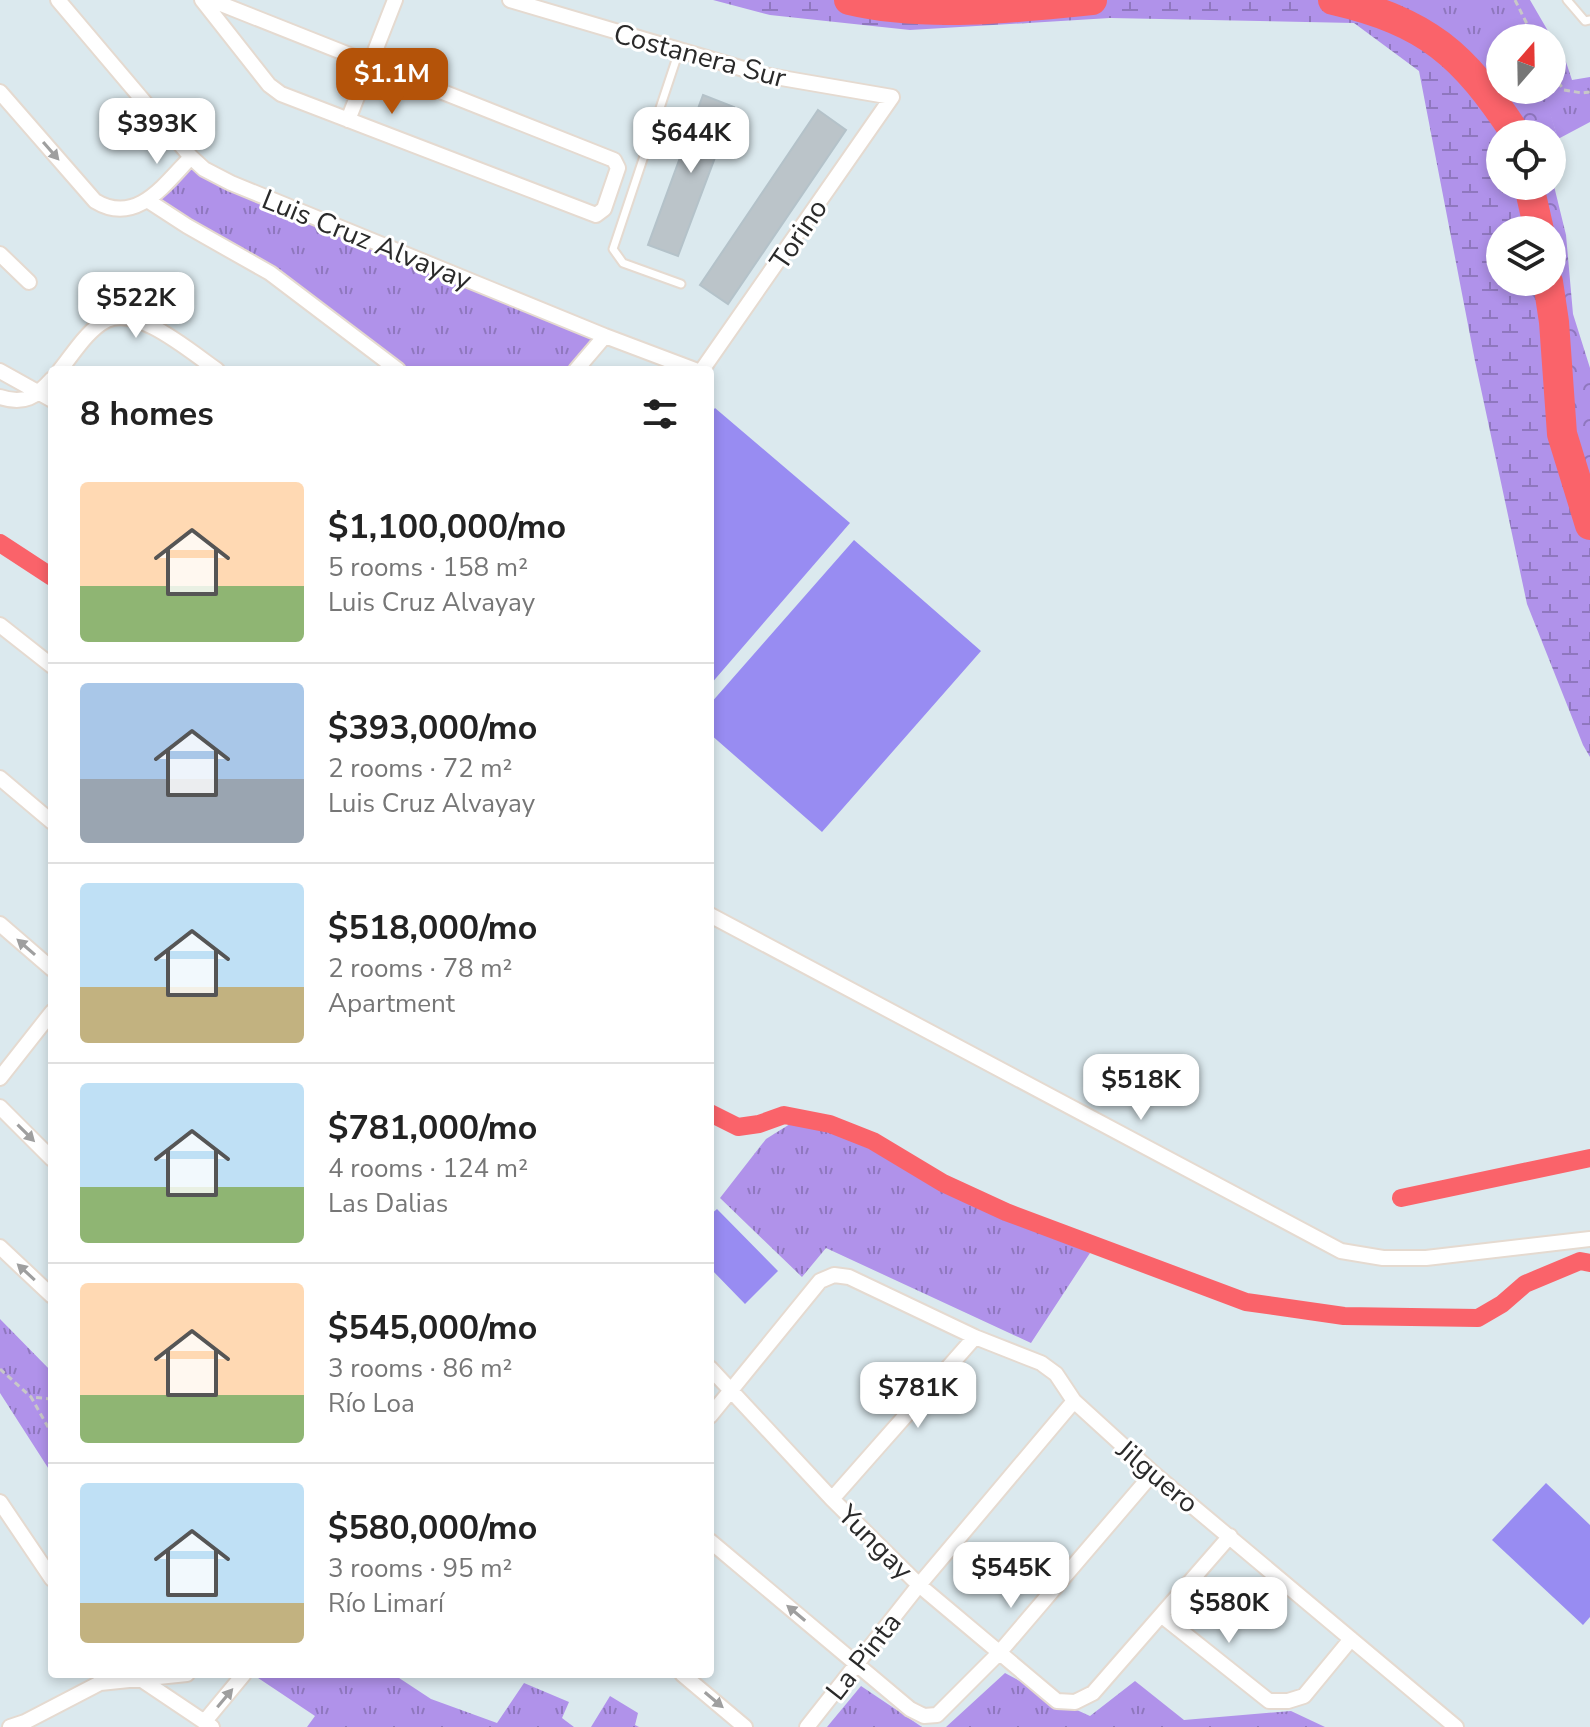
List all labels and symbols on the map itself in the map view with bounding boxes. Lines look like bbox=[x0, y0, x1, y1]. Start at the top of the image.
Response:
street label: Costanera Sur bbox=[609, 15, 790, 97]
north arrow bbox=[1486, 24, 1566, 104]
pin: $1.1M bbox=[336, 48, 448, 116]
pin: $393K bbox=[101, 98, 213, 166]
pin: $644K bbox=[635, 107, 747, 175]
one-way arrow bbox=[42, 141, 59, 161]
street label: Luis Cruz Alvayay bbox=[256, 181, 478, 300]
street label: Torino bbox=[761, 191, 836, 278]
pin: $522K bbox=[80, 272, 192, 340]
one-way arrow bbox=[16, 939, 36, 956]
pin: $518K bbox=[1085, 1054, 1197, 1122]
one-way arrow bbox=[16, 1123, 35, 1142]
one-way arrow bbox=[17, 1263, 36, 1281]
pin: $781K bbox=[862, 1362, 974, 1430]
street label: Jilguero bbox=[1108, 1431, 1206, 1522]
street label: Yungay bbox=[829, 1496, 922, 1589]
pin: $545K bbox=[955, 1542, 1067, 1610]
pin: $580K bbox=[1173, 1577, 1285, 1645]
one-way arrow bbox=[787, 1605, 807, 1622]
street label: La Pinta bbox=[817, 1605, 910, 1709]
one-way arrow bbox=[216, 1688, 233, 1708]
one-way arrow bbox=[704, 1691, 723, 1709]

